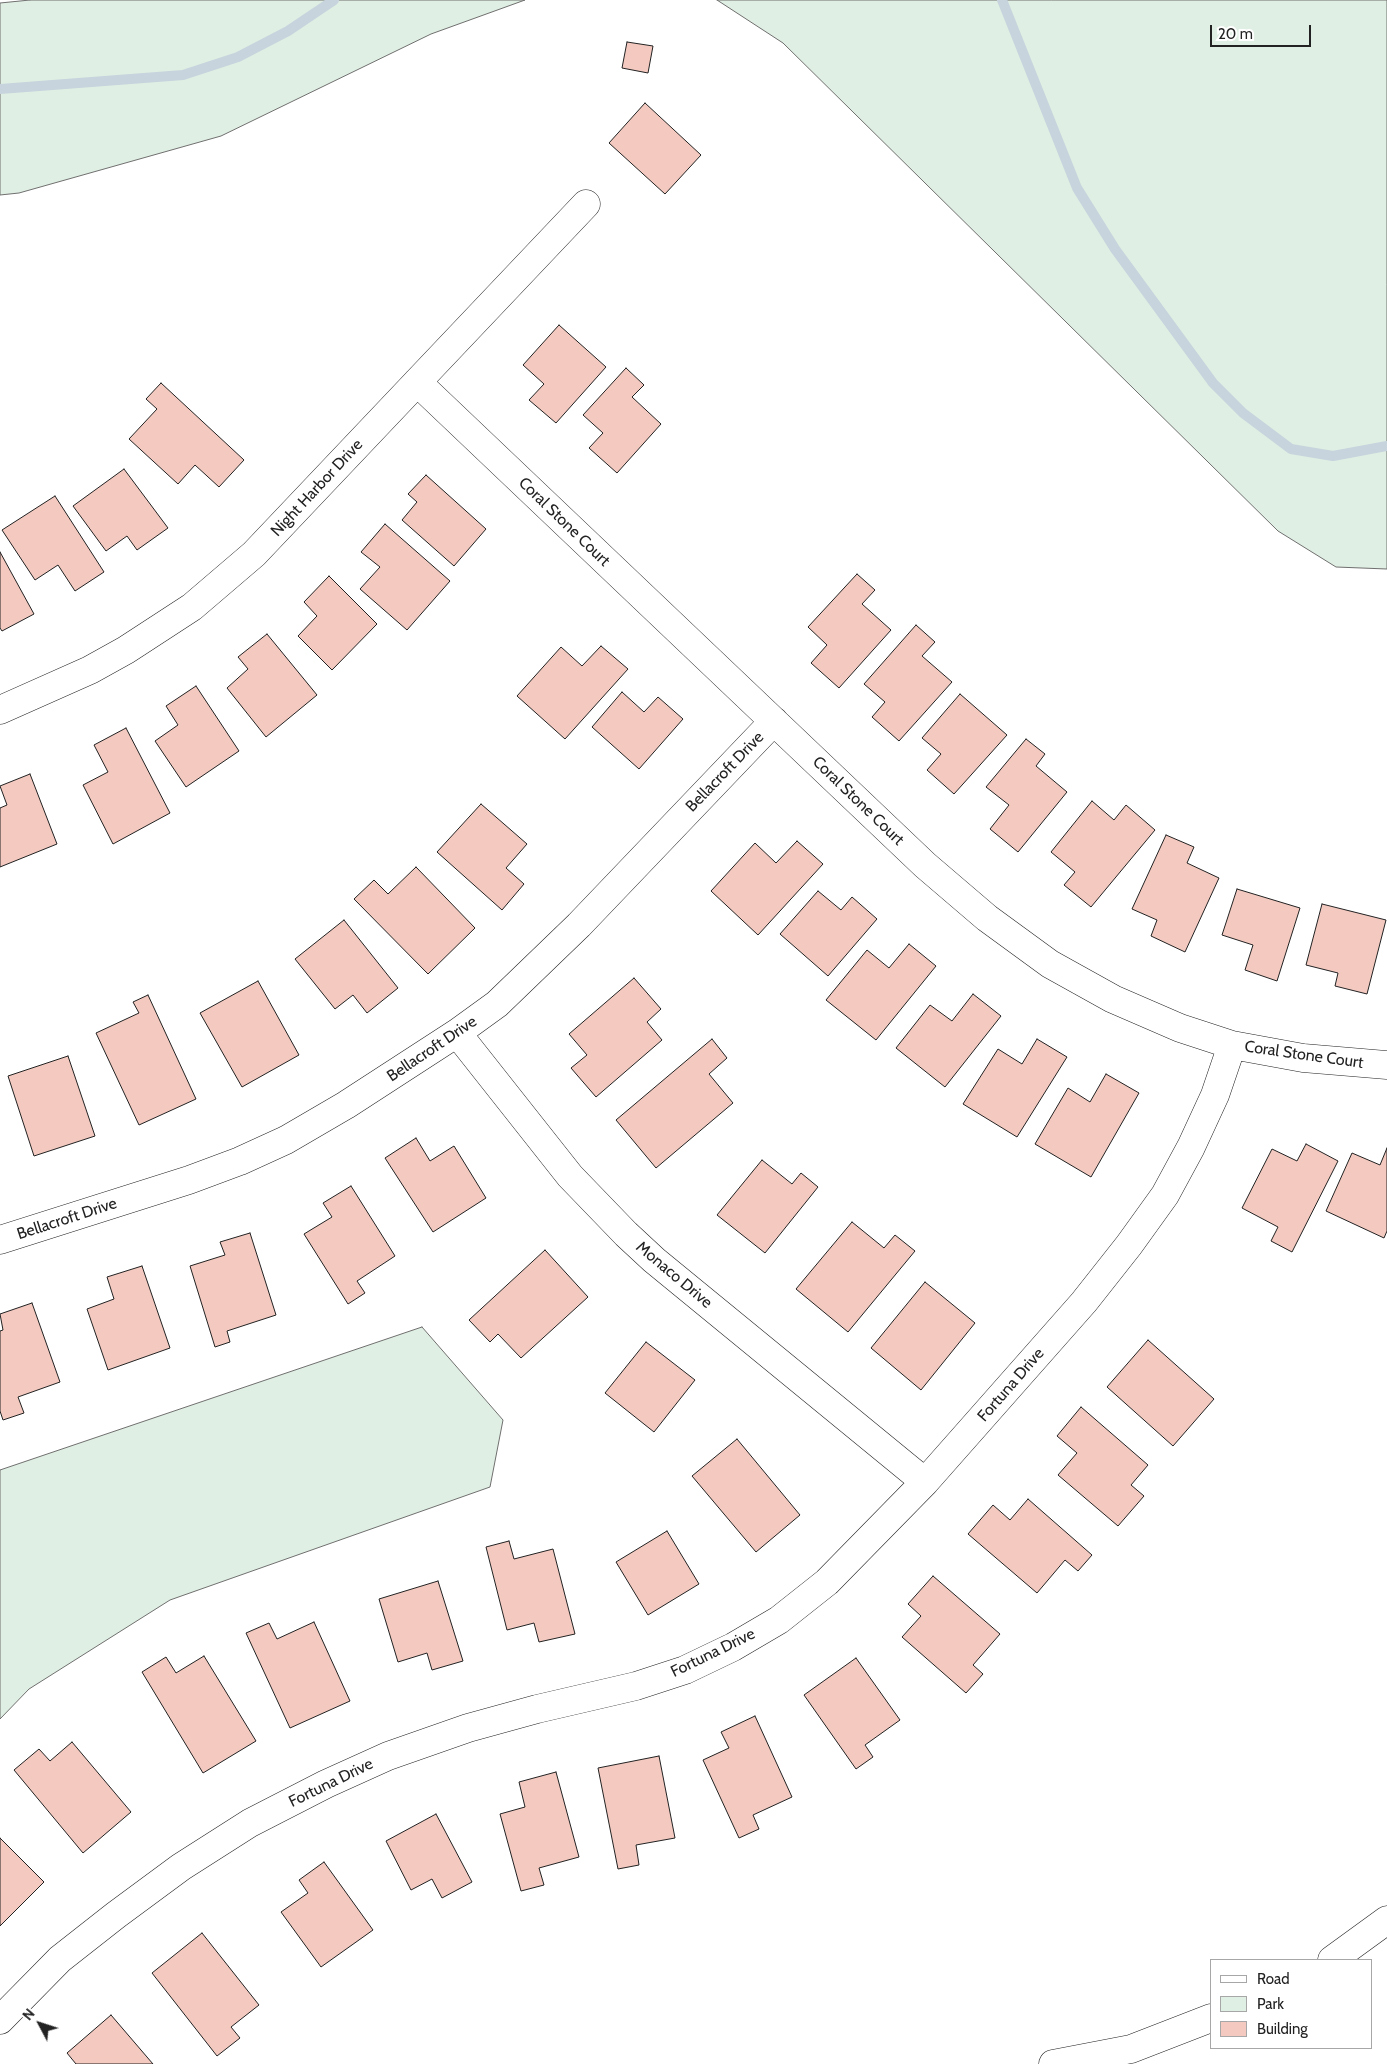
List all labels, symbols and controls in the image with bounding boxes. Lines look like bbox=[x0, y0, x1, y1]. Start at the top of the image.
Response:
scale bar bbox=[1212, 15, 1313, 47]
text: 20 m bbox=[1218, 25, 1253, 43]
street label: Night Harbor Drive bbox=[267, 435, 367, 541]
street label: Coral Stone Court bbox=[514, 474, 614, 570]
street label: Bellacroft Drive bbox=[682, 728, 768, 816]
street label: Coral Stone Court bbox=[808, 753, 908, 849]
street label: Bellacroft Drive bbox=[384, 1012, 480, 1086]
street label: Coral Stone Court bbox=[1243, 1037, 1365, 1073]
street label: Bellacroft Drive bbox=[15, 1194, 119, 1244]
street label: Monaco Drive bbox=[632, 1238, 716, 1312]
street label: Fortuna Drive bbox=[974, 1344, 1048, 1426]
street label: Fortuna Drive bbox=[668, 1624, 758, 1682]
street label: Fortuna Drive bbox=[286, 1754, 376, 1812]
legend bbox=[1210, 1959, 1372, 2049]
text: Road bbox=[1257, 1970, 1290, 1988]
text: Park bbox=[1257, 1995, 1284, 2013]
north arrow bbox=[15, 1999, 65, 2049]
text: N bbox=[18, 2005, 39, 2024]
text: Building bbox=[1257, 2020, 1308, 2038]

